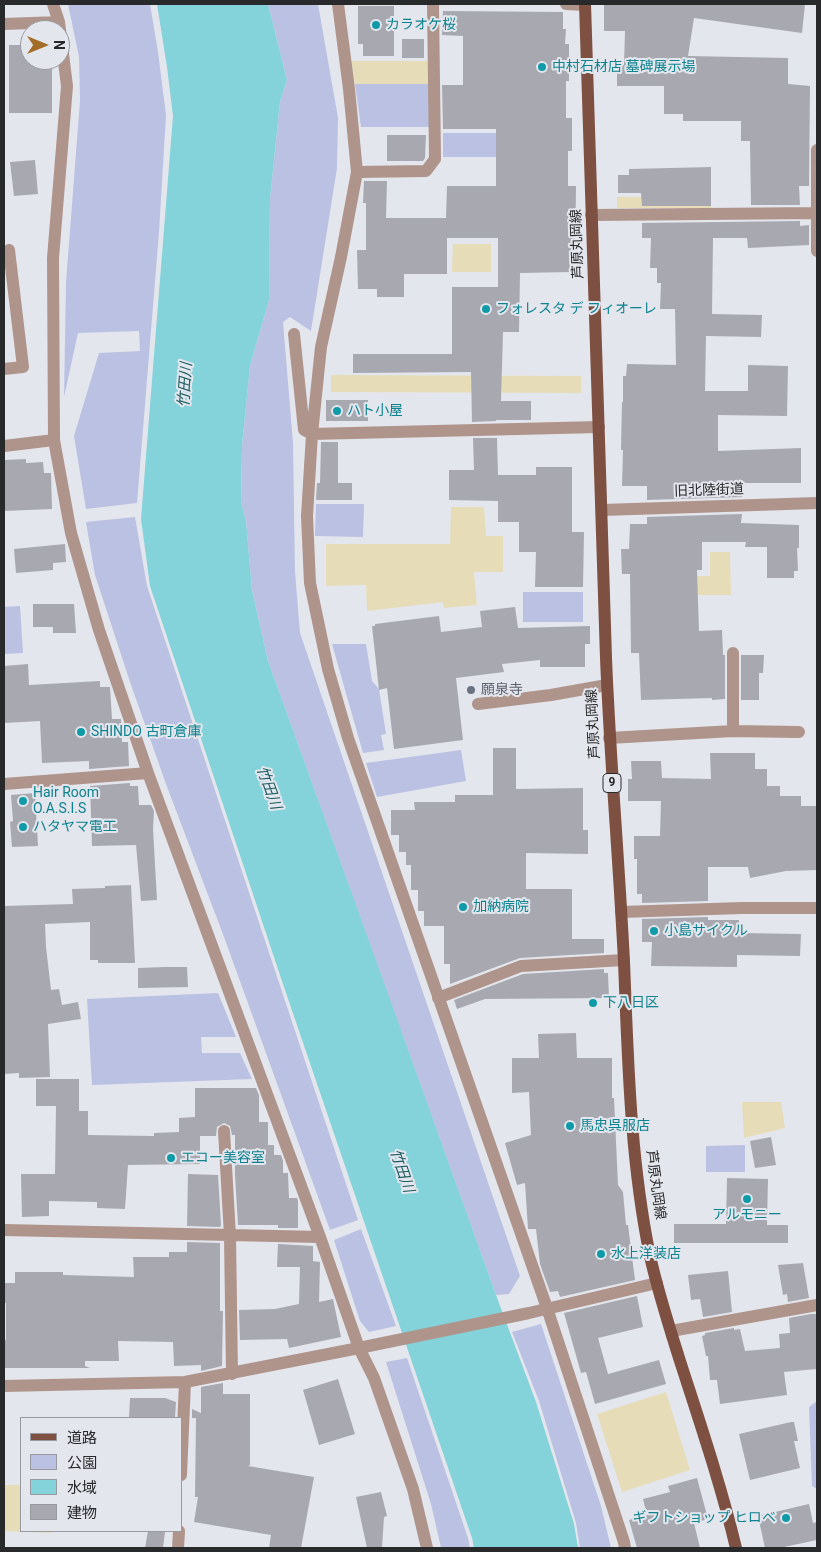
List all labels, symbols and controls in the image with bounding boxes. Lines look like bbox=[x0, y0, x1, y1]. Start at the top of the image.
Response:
place label: カラオケ桜 bbox=[386, 17, 456, 33]
marker: カラオケ桜 bbox=[370, 19, 382, 31]
north arrow bbox=[20, 20, 70, 70]
text: N bbox=[51, 40, 67, 50]
place label: 中村石材店 墓碑展示場 bbox=[552, 59, 695, 75]
marker: 中村石材店 墓碑展示場 bbox=[536, 61, 548, 73]
street label: 芦原丸岡線 bbox=[568, 209, 588, 279]
place label: フォレスタ デ フィオーレ bbox=[496, 301, 657, 317]
marker: フォレスタ デ フィオーレ bbox=[480, 303, 492, 315]
water label: 竹田川 bbox=[175, 362, 197, 408]
place label: ハト小屋 bbox=[347, 403, 403, 419]
marker: ハト小屋 bbox=[331, 405, 343, 417]
street label: 旧北陸街道 bbox=[674, 481, 744, 501]
place label: 願泉寺 bbox=[481, 682, 523, 698]
marker: 願泉寺 bbox=[465, 684, 477, 696]
street label: 芦原丸岡線 bbox=[584, 689, 604, 759]
place label: SHINDO 古町倉庫 bbox=[91, 724, 201, 740]
marker: SHINDO 古町倉庫 bbox=[75, 726, 87, 738]
water label: 竹田川 bbox=[252, 764, 284, 812]
road number: 9 bbox=[603, 774, 621, 792]
place label: Hair Room O.A.S.I.S bbox=[33, 785, 99, 818]
marker: Hair Room O.A.S.I.S bbox=[17, 795, 29, 807]
place label: ハタヤマ電工 bbox=[33, 819, 117, 835]
marker: ハタヤマ電工 bbox=[17, 821, 29, 833]
place label: 加納病院 bbox=[473, 899, 529, 915]
marker: 加納病院 bbox=[457, 901, 469, 913]
place label: 小島サイクル bbox=[664, 923, 748, 939]
marker: 小島サイクル bbox=[648, 925, 660, 937]
place label: 下八日区 bbox=[603, 995, 659, 1011]
marker: 下八日区 bbox=[587, 997, 599, 1009]
place label: 馬忠呉服店 bbox=[580, 1118, 650, 1134]
marker: 馬忠呉服店 bbox=[564, 1120, 576, 1132]
water label: 竹田川 bbox=[385, 1147, 417, 1195]
street label: 芦原丸岡線 bbox=[642, 1149, 668, 1221]
place label: エコー美容室 bbox=[181, 1150, 265, 1166]
marker: エコー美容室 bbox=[165, 1152, 177, 1164]
marker: アルモニー bbox=[741, 1193, 753, 1205]
place label: アルモニー bbox=[712, 1207, 782, 1223]
place label: 水上洋装店 bbox=[611, 1246, 681, 1262]
marker: 水上洋装店 bbox=[595, 1248, 607, 1260]
legend bbox=[20, 1417, 182, 1532]
text: 道路 bbox=[67, 1429, 97, 1447]
text: 公園 bbox=[67, 1454, 97, 1472]
text: 水域 bbox=[67, 1479, 97, 1497]
text: 建物 bbox=[67, 1504, 97, 1522]
place label: ギフトショップ ヒロベ bbox=[633, 1510, 776, 1526]
marker: ギフトショップ ヒロベ bbox=[780, 1512, 792, 1524]

